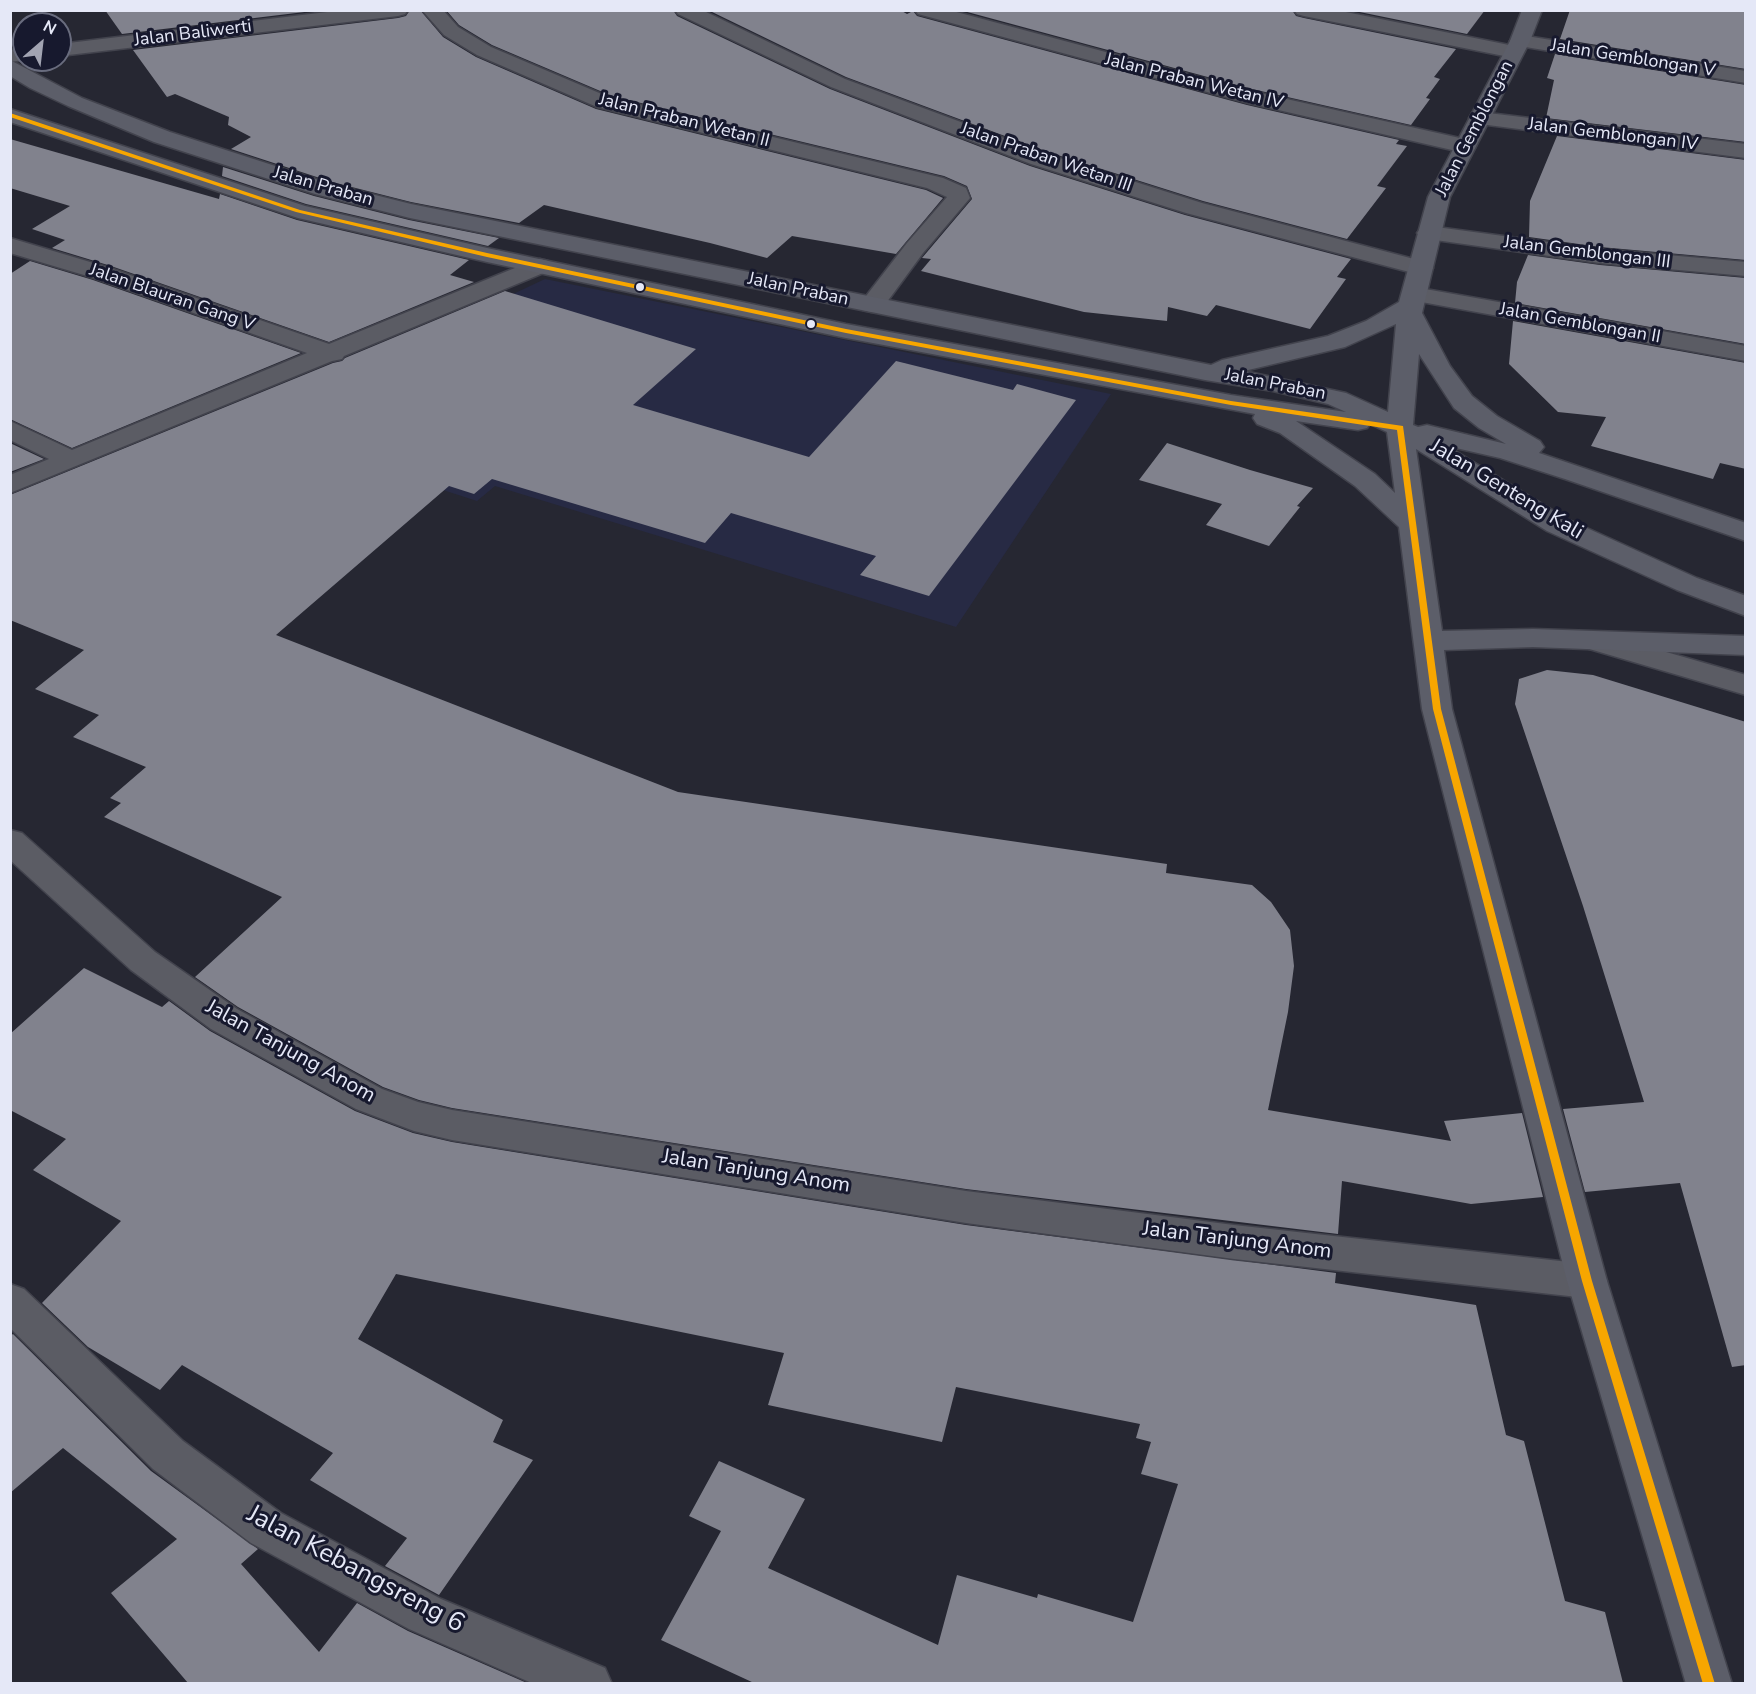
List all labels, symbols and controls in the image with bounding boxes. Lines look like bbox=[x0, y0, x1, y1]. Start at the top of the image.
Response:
north arrow bbox=[12, 12, 72, 72]
text: N bbox=[39, 15, 60, 40]
street label: Jalan Baliwerti bbox=[133, 16, 253, 52]
street label: Jalan Gemblongan V bbox=[1549, 35, 1717, 83]
street label: Jalan Praban Wetan IV bbox=[1103, 49, 1285, 115]
street label: Jalan Gemblongan bbox=[1431, 58, 1519, 200]
street label: Jalan Praban Wetan II bbox=[596, 89, 772, 153]
street label: Jalan Gemblongan IV bbox=[1527, 114, 1699, 156]
street label: Jalan Praban Wetan III bbox=[957, 118, 1135, 198]
street label: Jalan Praban bbox=[271, 162, 375, 212]
street label: Jalan Gemblongan III bbox=[1502, 232, 1672, 274]
street label: Jalan Blauran Gang V bbox=[87, 260, 257, 336]
street label: Jalan Praban bbox=[746, 269, 850, 311]
unlabelled marker bbox=[634, 281, 646, 293]
street label: Jalan Gemblongan II bbox=[1498, 299, 1662, 349]
unlabelled marker bbox=[805, 318, 817, 330]
street label: Jalan Praban bbox=[1223, 365, 1327, 405]
street label: Jalan Genteng Kali bbox=[1425, 434, 1587, 546]
street label: Jalan Tanjung Anom bbox=[201, 995, 379, 1109]
street label: Jalan Tanjung Anom bbox=[660, 1145, 852, 1199]
street label: Jalan Tanjung Anom bbox=[1141, 1217, 1333, 1265]
street label: Jalan Kebangsreng 6 bbox=[241, 1500, 469, 1640]

